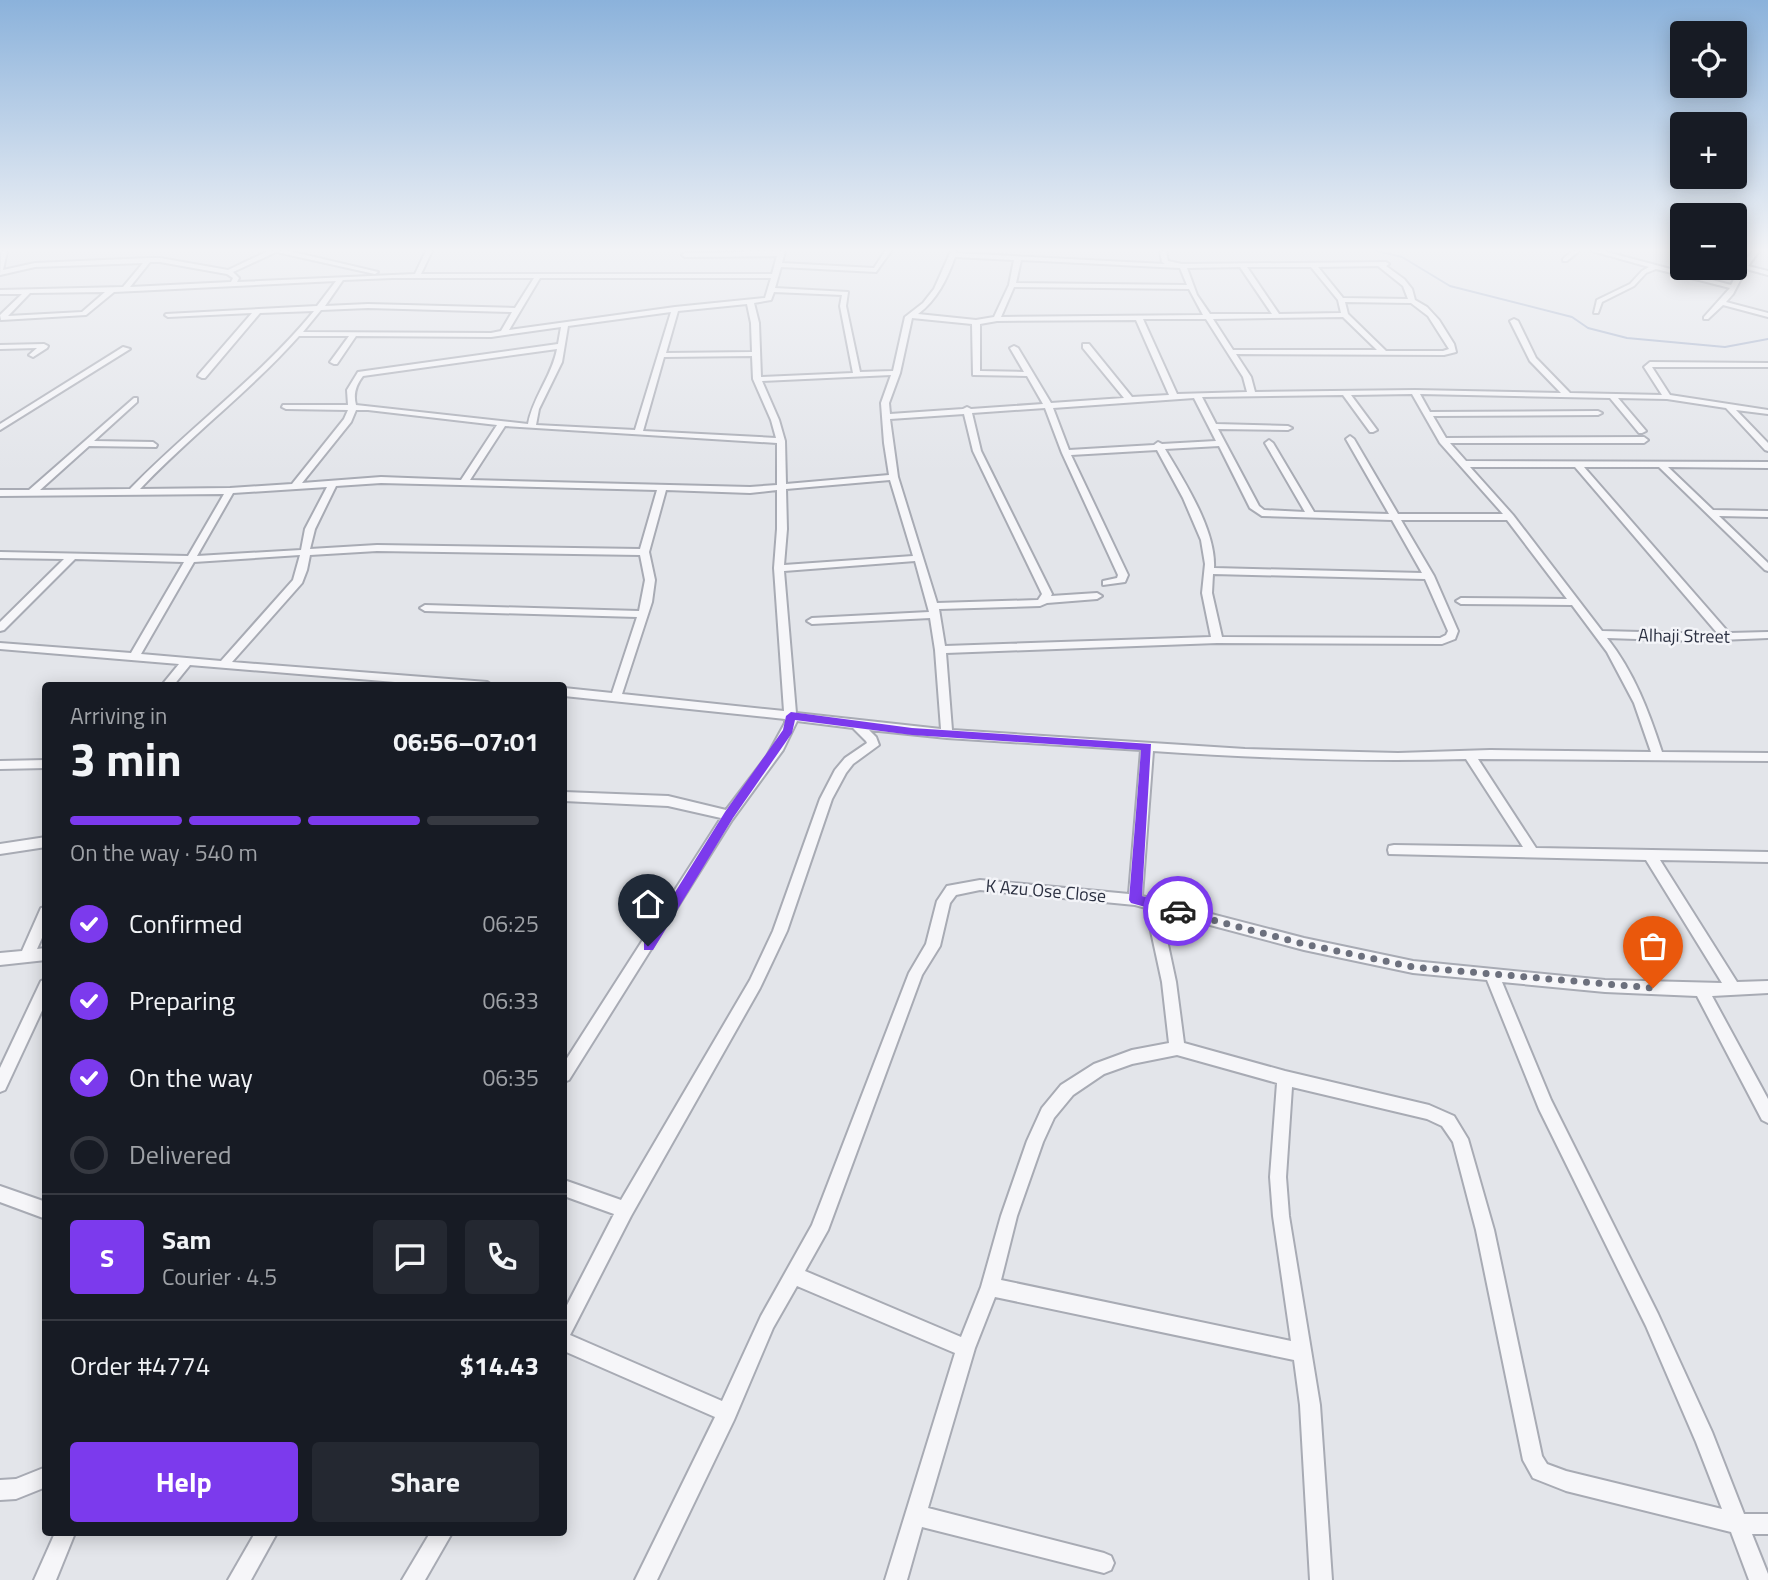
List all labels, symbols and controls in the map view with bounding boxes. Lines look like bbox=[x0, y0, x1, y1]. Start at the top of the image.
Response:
map controls bbox=[1670, 21, 1747, 280]
button: locate bbox=[1670, 21, 1747, 98]
button: + bbox=[1670, 112, 1747, 189]
button: − bbox=[1670, 203, 1747, 280]
street label: Alhaji Street bbox=[1638, 621, 1731, 650]
text: Arriving in bbox=[70, 698, 167, 733]
text: 06:56–07:01 bbox=[393, 722, 539, 761]
text: 3 min bbox=[70, 724, 182, 794]
text: On the way · 540 m bbox=[70, 835, 258, 870]
street label: K Azu Ose Close bbox=[985, 872, 1107, 909]
pin bbox=[618, 874, 678, 946]
courier bbox=[1143, 876, 1213, 946]
icon: home bbox=[629, 885, 667, 923]
icon: car bbox=[1159, 892, 1197, 930]
text: Confirmed bbox=[129, 904, 243, 943]
icon: check bbox=[70, 905, 108, 943]
text: 06:25 bbox=[482, 906, 539, 941]
pin bbox=[1623, 916, 1683, 988]
icon: bag bbox=[1634, 927, 1672, 965]
text: Preparing bbox=[129, 981, 235, 1020]
icon: check bbox=[70, 982, 108, 1020]
text: 06:33 bbox=[482, 983, 539, 1018]
text: On the way bbox=[129, 1058, 253, 1097]
icon: check bbox=[70, 1059, 108, 1097]
text: 06:35 bbox=[482, 1060, 539, 1095]
text: Delivered bbox=[129, 1135, 232, 1174]
text: Sam bbox=[162, 1220, 211, 1259]
button: chat bbox=[373, 1220, 447, 1294]
button: phone bbox=[465, 1220, 539, 1294]
text: S bbox=[100, 1238, 114, 1277]
text: Courier · 4.5 bbox=[162, 1259, 277, 1294]
text: Order #4774 bbox=[70, 1346, 210, 1385]
text: $14.43 bbox=[460, 1346, 539, 1385]
button: Help bbox=[70, 1442, 298, 1522]
button: Share bbox=[312, 1442, 539, 1522]

